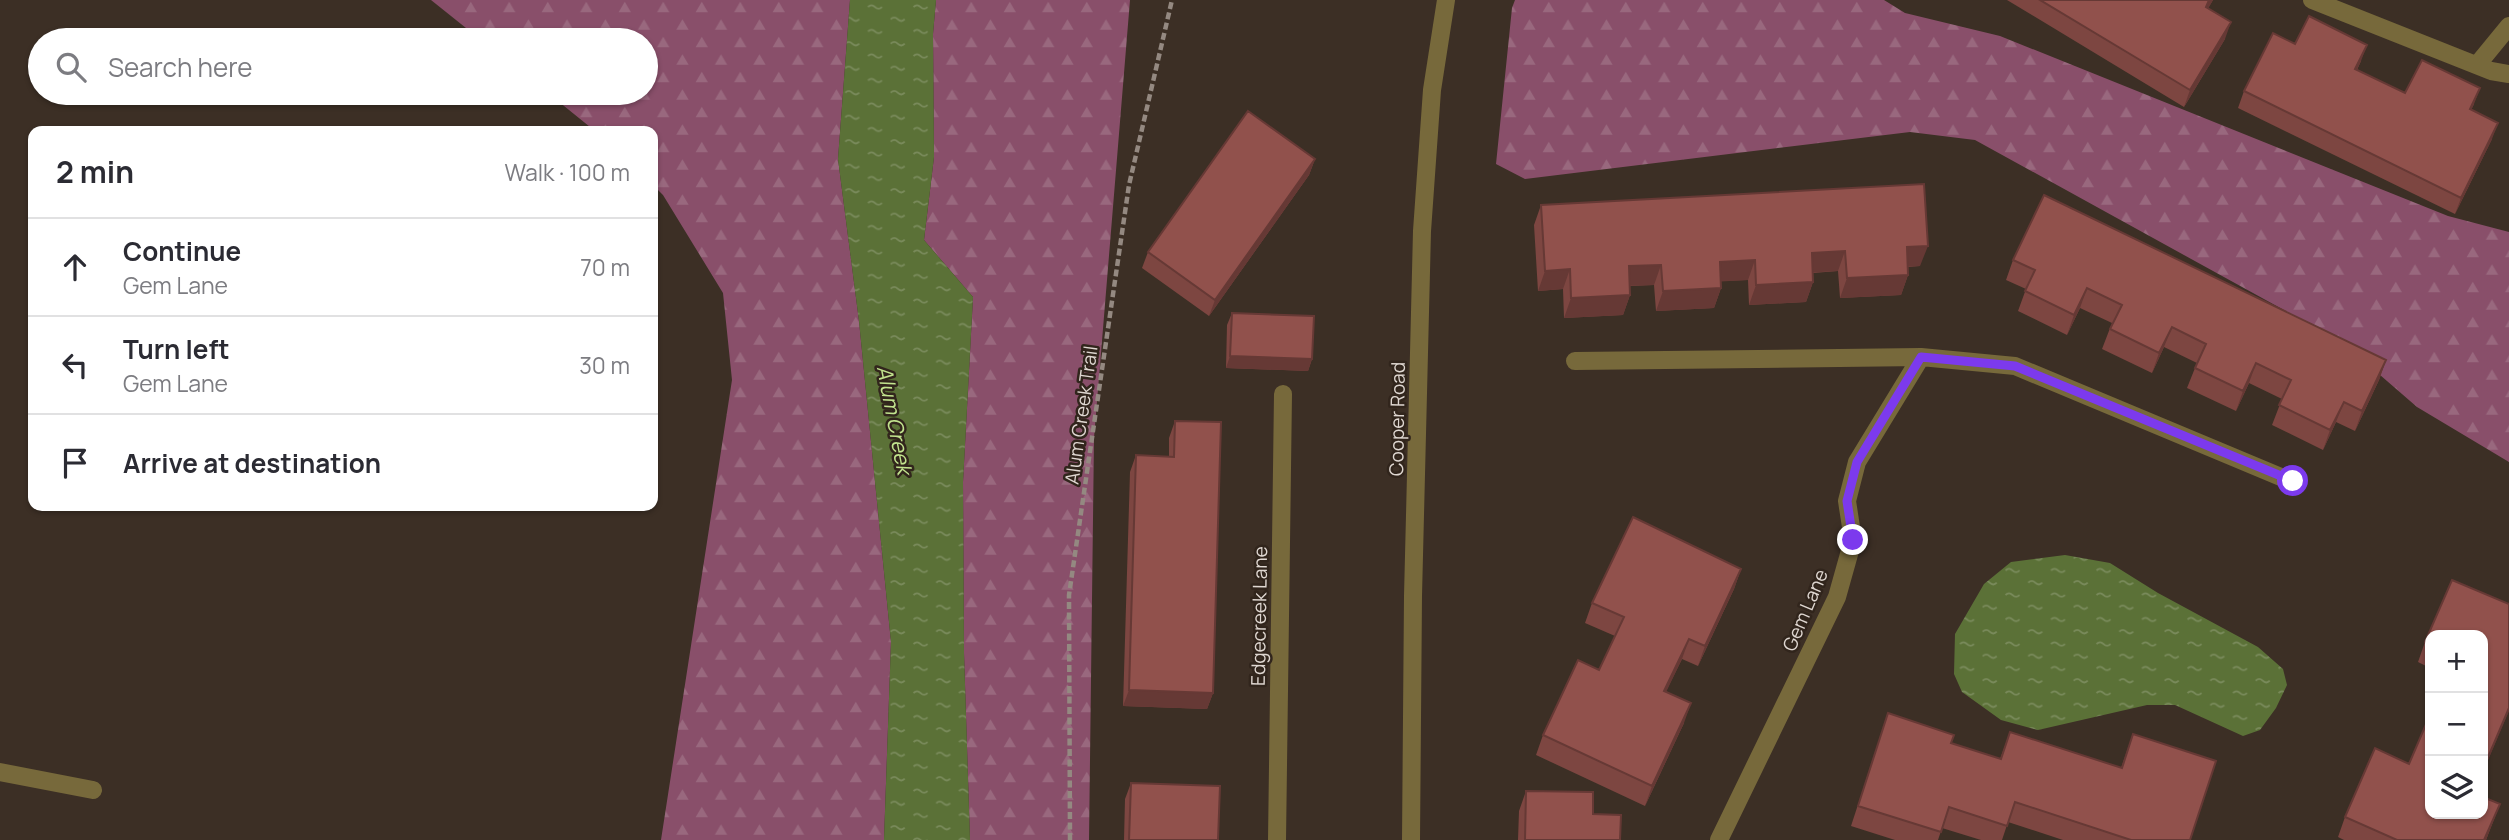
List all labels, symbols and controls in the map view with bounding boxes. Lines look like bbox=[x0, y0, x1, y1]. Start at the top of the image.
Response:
search box bbox=[28, 28, 658, 105]
icon: search bbox=[52, 48, 90, 86]
text: Search here bbox=[108, 49, 253, 85]
text: 2 min bbox=[56, 151, 134, 192]
text: Walk · 100 m bbox=[504, 156, 630, 188]
text: Continue bbox=[123, 233, 241, 269]
icon: ahead bbox=[56, 248, 94, 286]
text: 70 m bbox=[580, 251, 630, 283]
text: Gem Lane bbox=[123, 269, 228, 301]
text: Turn left bbox=[123, 331, 230, 367]
street label: Alum Creek Trail bbox=[1058, 344, 1104, 486]
icon: left bbox=[56, 346, 94, 384]
text: 30 m bbox=[579, 349, 630, 381]
street label: Cooper Road bbox=[1383, 362, 1411, 476]
water label: Alum Creek bbox=[871, 363, 920, 479]
text: Gem Lane bbox=[123, 367, 228, 399]
icon: arrive bbox=[56, 444, 94, 482]
text: Arrive at destination bbox=[123, 445, 381, 481]
route start bbox=[2277, 465, 2308, 496]
route end bbox=[1837, 524, 1868, 555]
street label: Edgecreek Lane bbox=[1245, 546, 1273, 686]
street label: Gem Lane bbox=[1776, 565, 1834, 655]
map controls bbox=[2425, 630, 2488, 819]
button: + bbox=[2425, 630, 2488, 693]
button: − bbox=[2425, 693, 2488, 756]
button: layers bbox=[2425, 756, 2488, 819]

